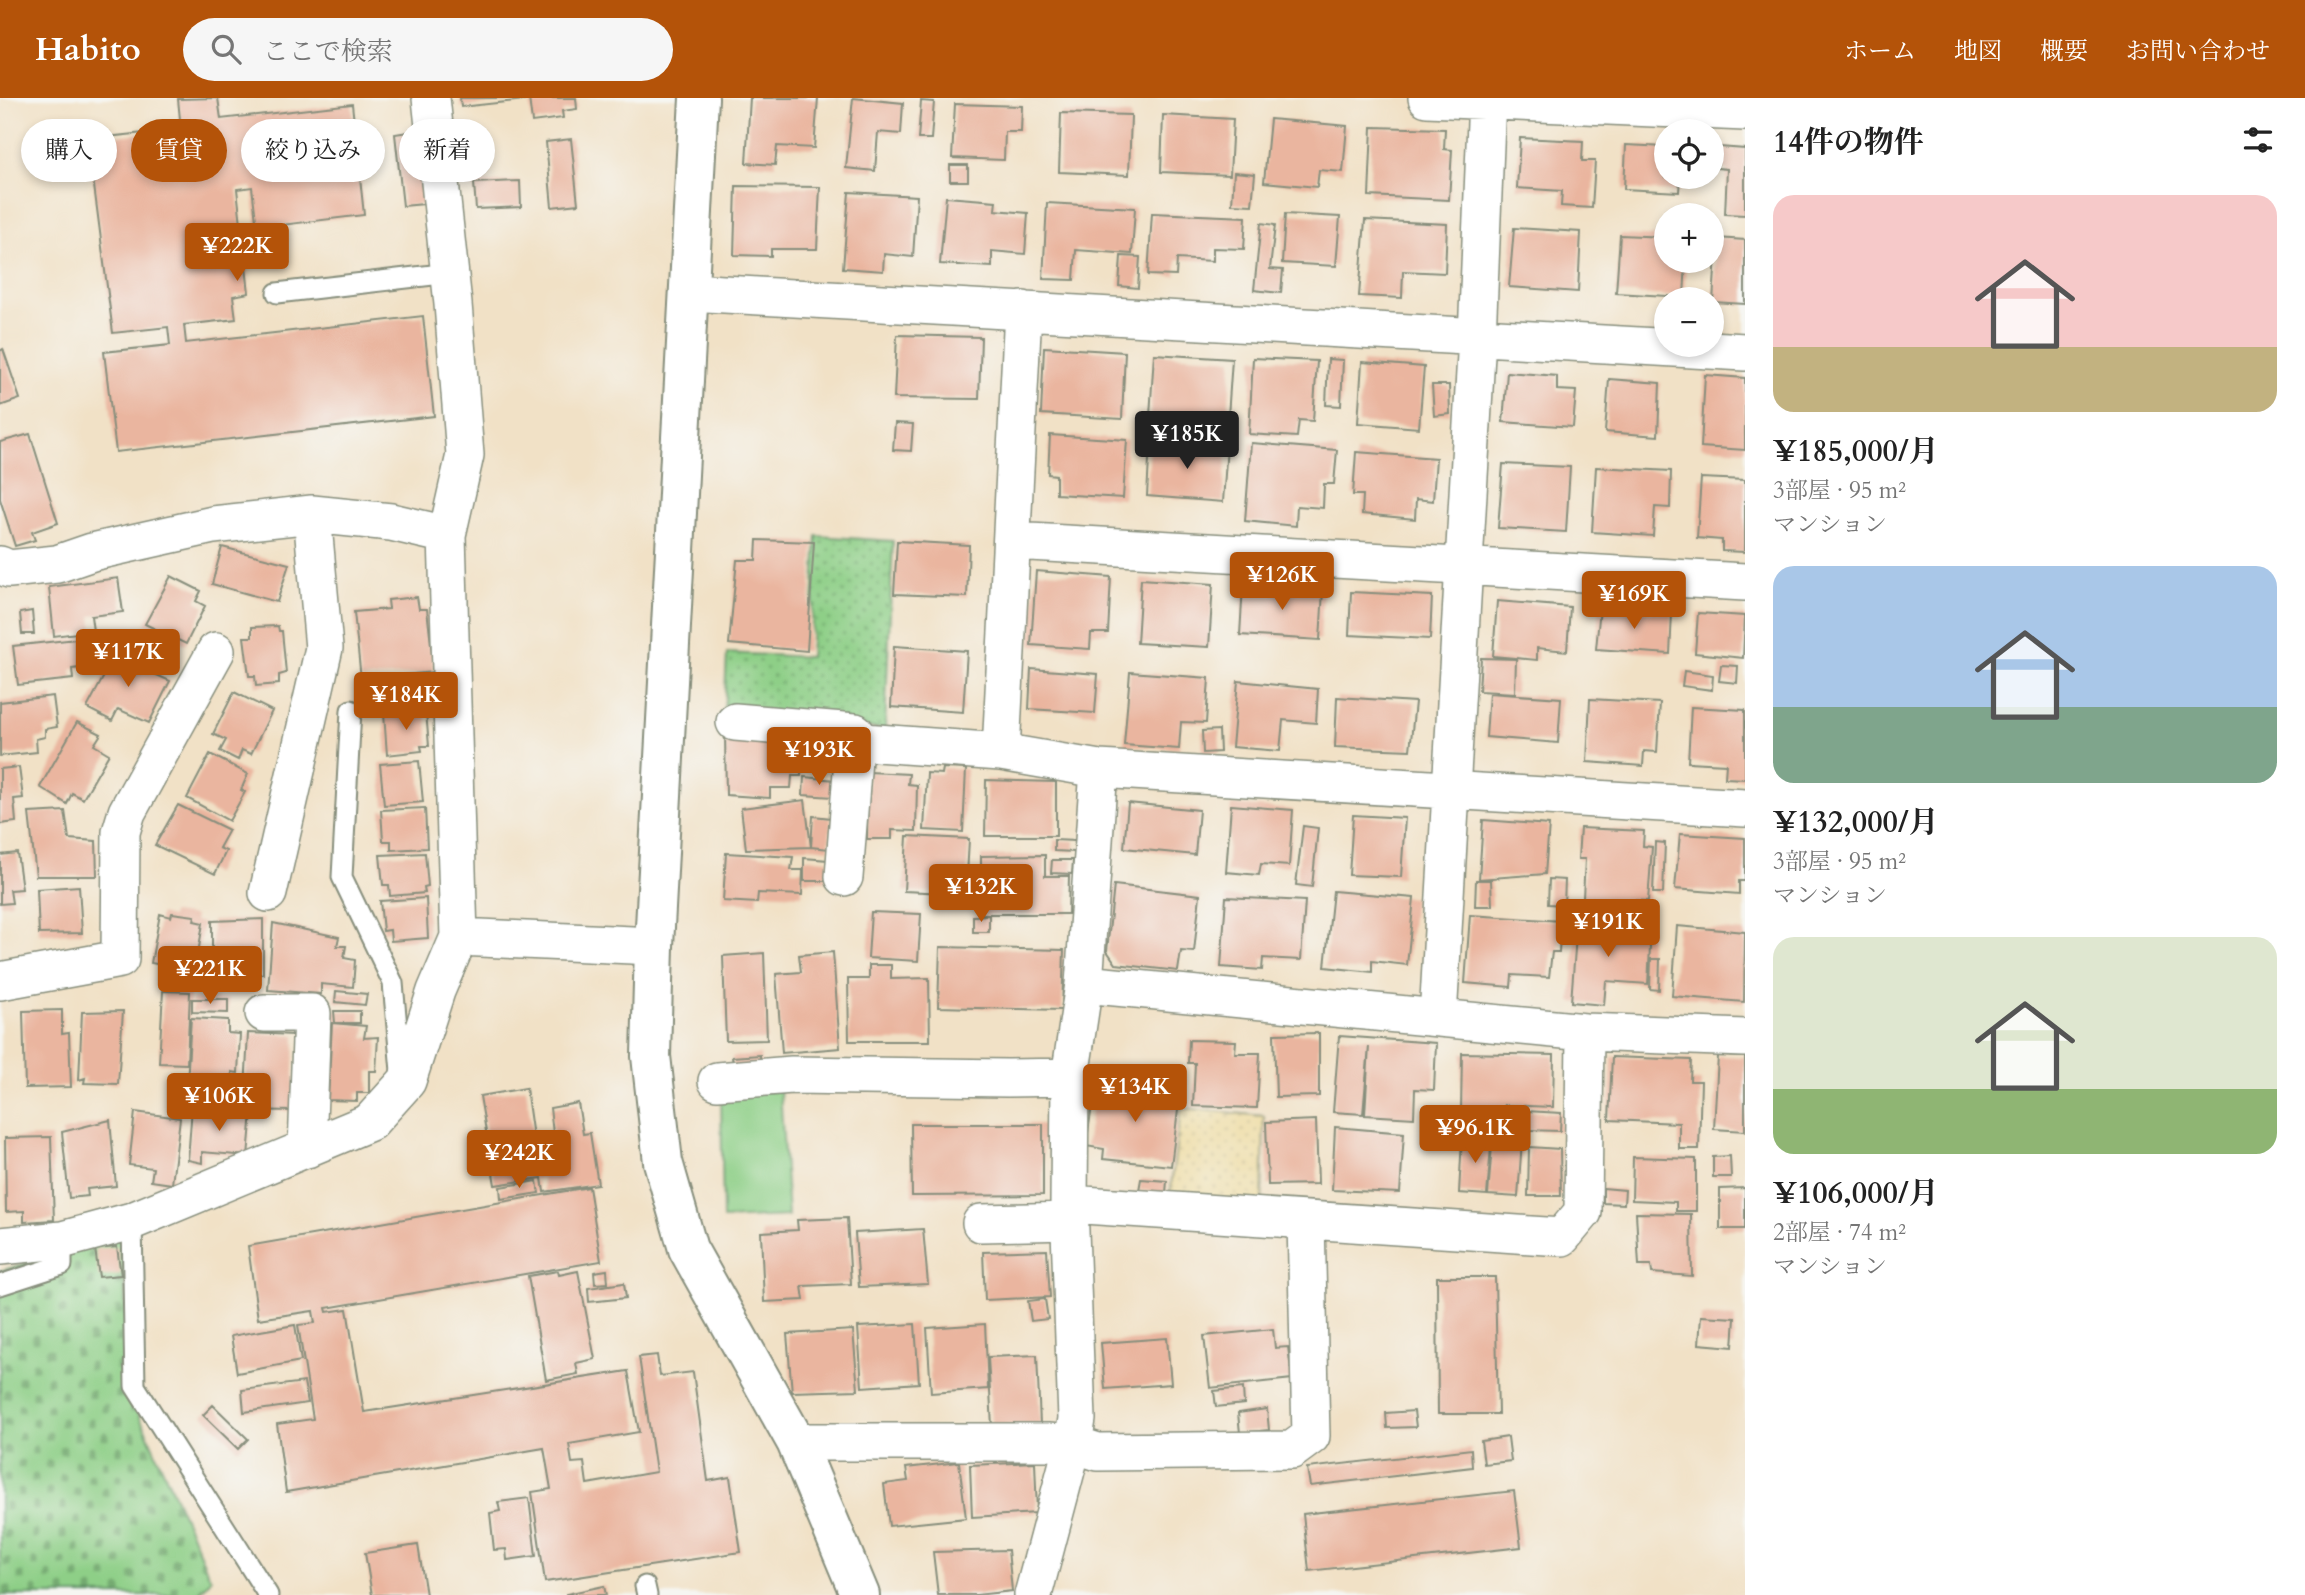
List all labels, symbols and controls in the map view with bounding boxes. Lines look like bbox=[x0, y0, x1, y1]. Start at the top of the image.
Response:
search box bbox=[183, 18, 673, 81]
text: Habito bbox=[35, 27, 141, 72]
icon: search bbox=[207, 30, 245, 68]
text: ここで検索 bbox=[263, 34, 393, 69]
text: ホーム bbox=[1844, 35, 1916, 68]
text: 地図 bbox=[1954, 35, 2002, 68]
text: 概要 bbox=[2040, 35, 2088, 68]
text: お問い合わせ bbox=[2126, 35, 2270, 68]
chip: 購入 bbox=[21, 119, 117, 182]
chip: 賃貸 bbox=[131, 119, 227, 182]
chip: 絞り込み bbox=[241, 119, 385, 182]
chip: 新着 bbox=[399, 119, 495, 182]
map controls bbox=[1654, 119, 1724, 357]
button: locate bbox=[1654, 119, 1724, 189]
icon: filters bbox=[2239, 121, 2277, 159]
text: 14件の物件 bbox=[1773, 122, 1924, 163]
button: + bbox=[1654, 203, 1724, 273]
pin: ¥222K bbox=[188, 223, 286, 283]
text: ¥222K bbox=[201, 230, 273, 261]
icon: home bbox=[1962, 241, 2088, 367]
button: − bbox=[1654, 287, 1724, 357]
pin: ¥185K bbox=[1138, 412, 1236, 471]
text: ¥185K bbox=[1151, 418, 1223, 449]
text: ¥185,000/月 bbox=[1773, 431, 1939, 472]
text: 3部屋 · 95 m² bbox=[1773, 475, 1906, 506]
text: マンション bbox=[1773, 509, 1887, 540]
pin: ¥126K bbox=[1233, 552, 1331, 612]
text: ¥126K bbox=[1246, 559, 1318, 590]
pin: ¥169K bbox=[1585, 572, 1683, 631]
text: ¥169K bbox=[1598, 578, 1670, 609]
icon: home bbox=[1962, 612, 2088, 738]
pin: ¥117K bbox=[79, 630, 177, 689]
text: ¥117K bbox=[92, 636, 164, 667]
pin: ¥184K bbox=[357, 672, 455, 732]
text: ¥184K bbox=[370, 679, 442, 710]
pin: ¥193K bbox=[770, 728, 868, 787]
text: ¥193K bbox=[783, 734, 855, 765]
text: ¥132,000/月 bbox=[1773, 802, 1939, 843]
text: 3部屋 · 95 m² bbox=[1773, 846, 1906, 877]
pin: ¥132K bbox=[932, 864, 1030, 924]
text: ¥132K bbox=[945, 871, 1017, 902]
text: マンション bbox=[1773, 880, 1887, 911]
pin: ¥191K bbox=[1559, 900, 1657, 959]
text: ¥191K bbox=[1572, 906, 1644, 937]
pin: ¥221K bbox=[161, 946, 259, 1006]
text: ¥221K bbox=[174, 953, 246, 984]
icon: home bbox=[1962, 983, 2088, 1109]
pin: ¥134K bbox=[1086, 1065, 1184, 1124]
text: ¥134K bbox=[1099, 1071, 1171, 1102]
pin: ¥106K bbox=[170, 1074, 268, 1133]
text: ¥106K bbox=[183, 1080, 255, 1111]
pin: ¥96.1K bbox=[1418, 1105, 1532, 1165]
text: ¥96.1K bbox=[1436, 1112, 1515, 1143]
pin: ¥242K bbox=[470, 1130, 568, 1190]
text: ¥242K bbox=[483, 1137, 555, 1168]
text: ¥106,000/月 bbox=[1773, 1173, 1939, 1214]
text: 2部屋 · 74 m² bbox=[1773, 1217, 1906, 1248]
text: マンション bbox=[1773, 1251, 1887, 1282]

